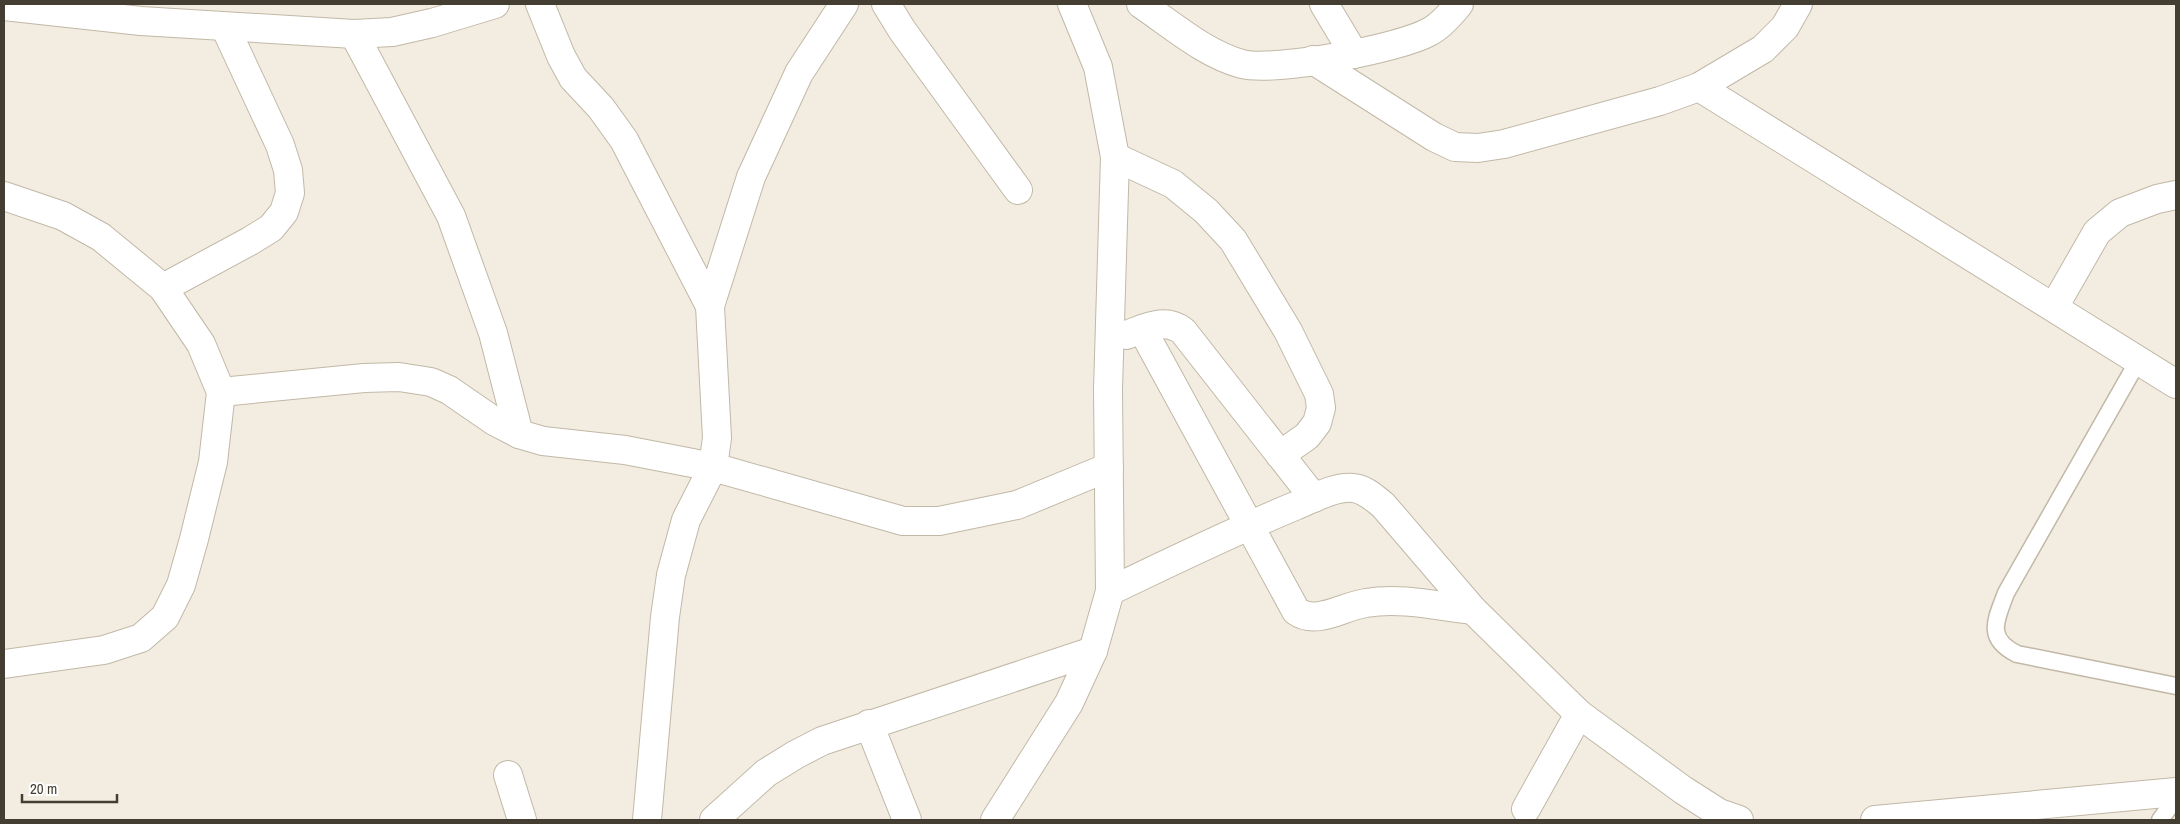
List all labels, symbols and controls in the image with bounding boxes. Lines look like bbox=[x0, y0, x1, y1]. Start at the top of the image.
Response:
scale bar bbox=[22, 772, 118, 804]
text: 20 m bbox=[30, 778, 57, 799]

